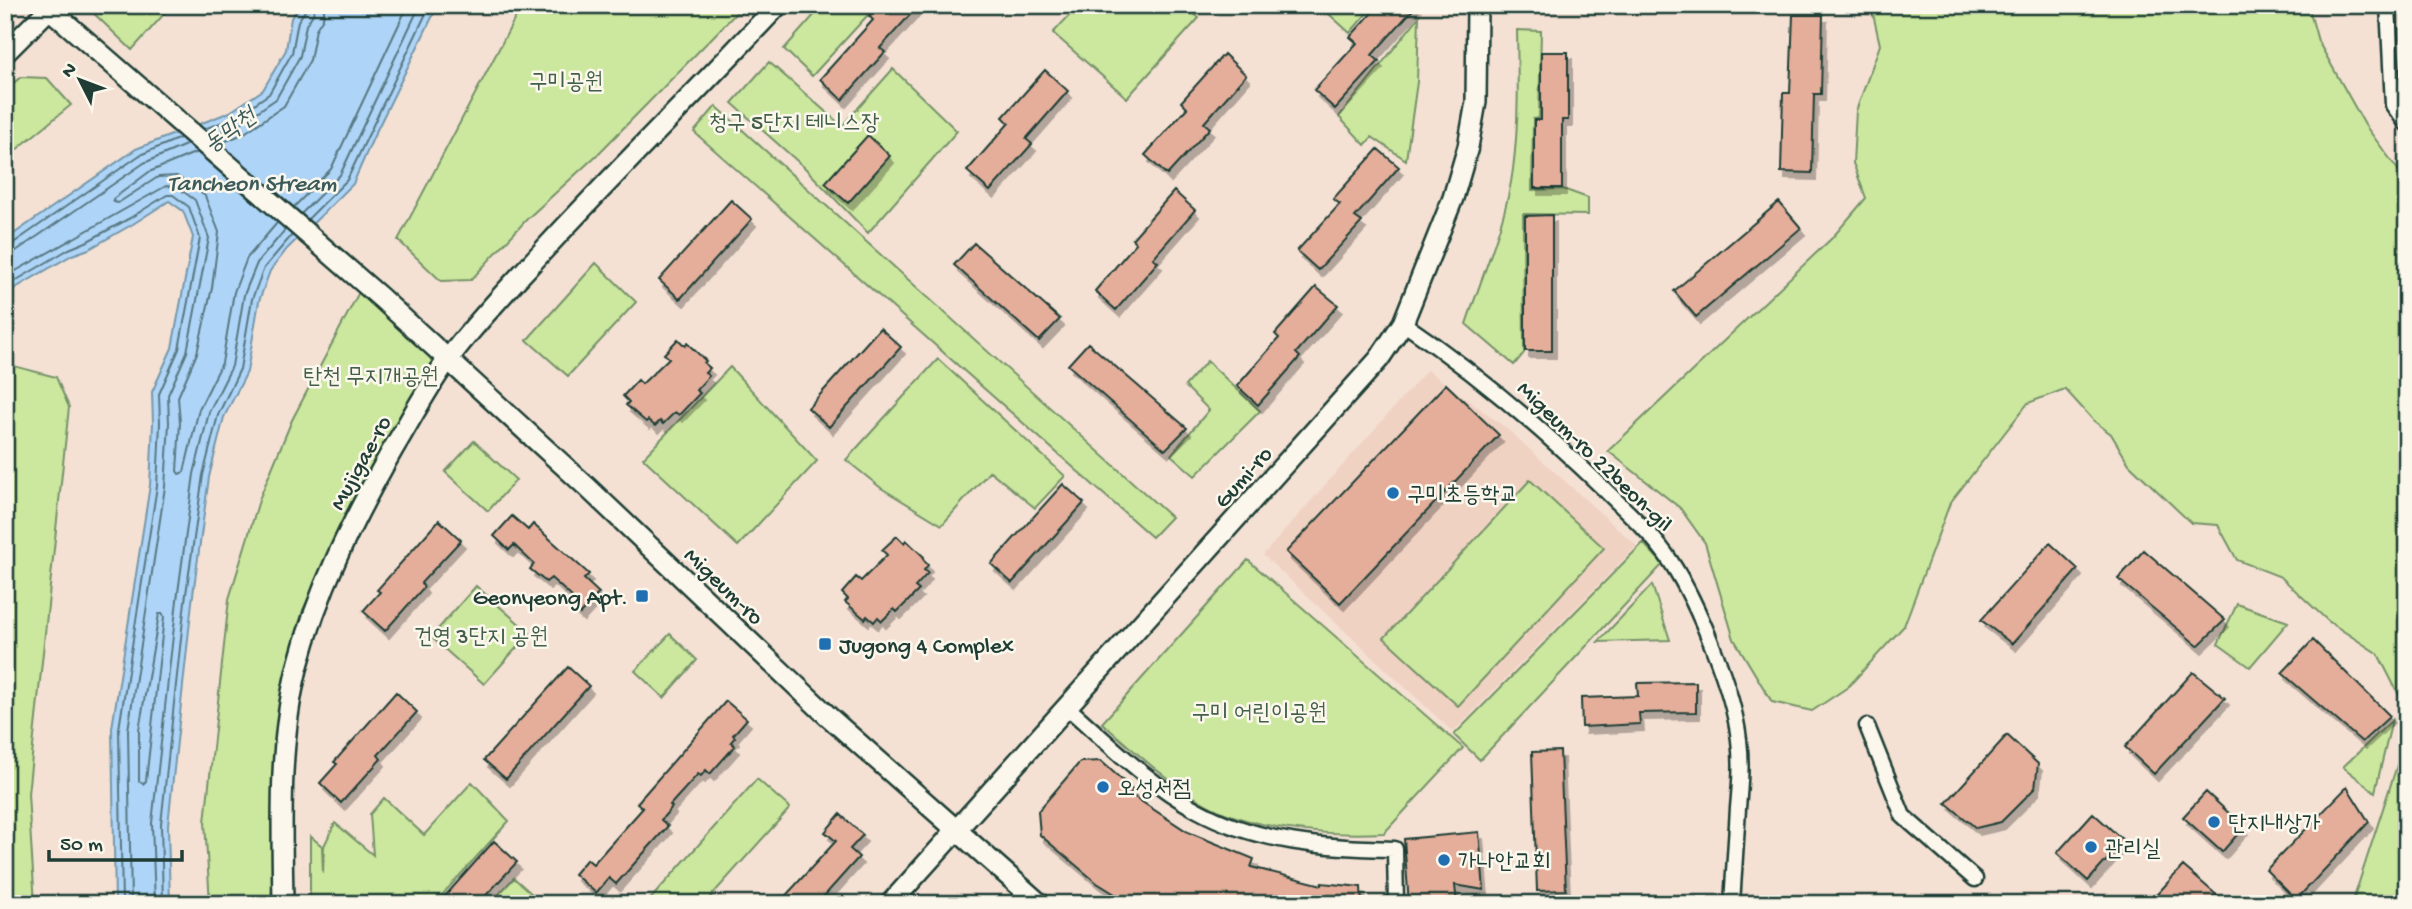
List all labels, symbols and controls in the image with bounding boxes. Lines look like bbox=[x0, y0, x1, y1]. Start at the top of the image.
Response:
north arrow bbox=[46, 46, 116, 116]
text: N bbox=[57, 59, 83, 83]
park label: 구미공원 bbox=[529, 70, 603, 97]
water label: 동막천 bbox=[199, 101, 265, 161]
park label: 청구 5단지 테니스장 bbox=[708, 111, 880, 138]
water label: Tancheon Stream bbox=[167, 171, 337, 200]
park label: 탄천 무지개공원 bbox=[303, 365, 439, 392]
street label: Migeum-ro 22beon-gil bbox=[1510, 376, 1677, 539]
street label: Mujigae-ro bbox=[325, 412, 399, 515]
street label: Gumi-ro bbox=[1210, 442, 1279, 515]
place label: 구미초등학교 bbox=[1407, 483, 1518, 510]
marker: 구미초등학교 bbox=[1385, 485, 1401, 501]
street label: Migeum-ro bbox=[677, 543, 768, 632]
place label: Geonyeong Apt. bbox=[473, 586, 628, 613]
marker: Geonyeong Apt. bbox=[634, 588, 650, 604]
park label: 건영 3단지 공원 bbox=[414, 625, 548, 652]
place label: Jugong 4 Complex bbox=[839, 634, 1014, 661]
marker: Jugong 4 Complex bbox=[817, 636, 833, 652]
park label: 구미 어린이공원 bbox=[1191, 701, 1327, 728]
place label: 오성서점 bbox=[1117, 777, 1191, 804]
marker: 오성서점 bbox=[1095, 779, 1111, 795]
place label: 단지내상가 bbox=[2228, 812, 2321, 839]
marker: 단지내상가 bbox=[2206, 814, 2222, 830]
scale bar bbox=[49, 818, 182, 862]
text: 50 m bbox=[60, 834, 103, 859]
place label: 관리실 bbox=[2105, 837, 2161, 864]
marker: 관리실 bbox=[2083, 839, 2099, 855]
place label: 가나안교회 bbox=[1458, 850, 1551, 877]
marker: 가나안교회 bbox=[1436, 852, 1452, 868]

